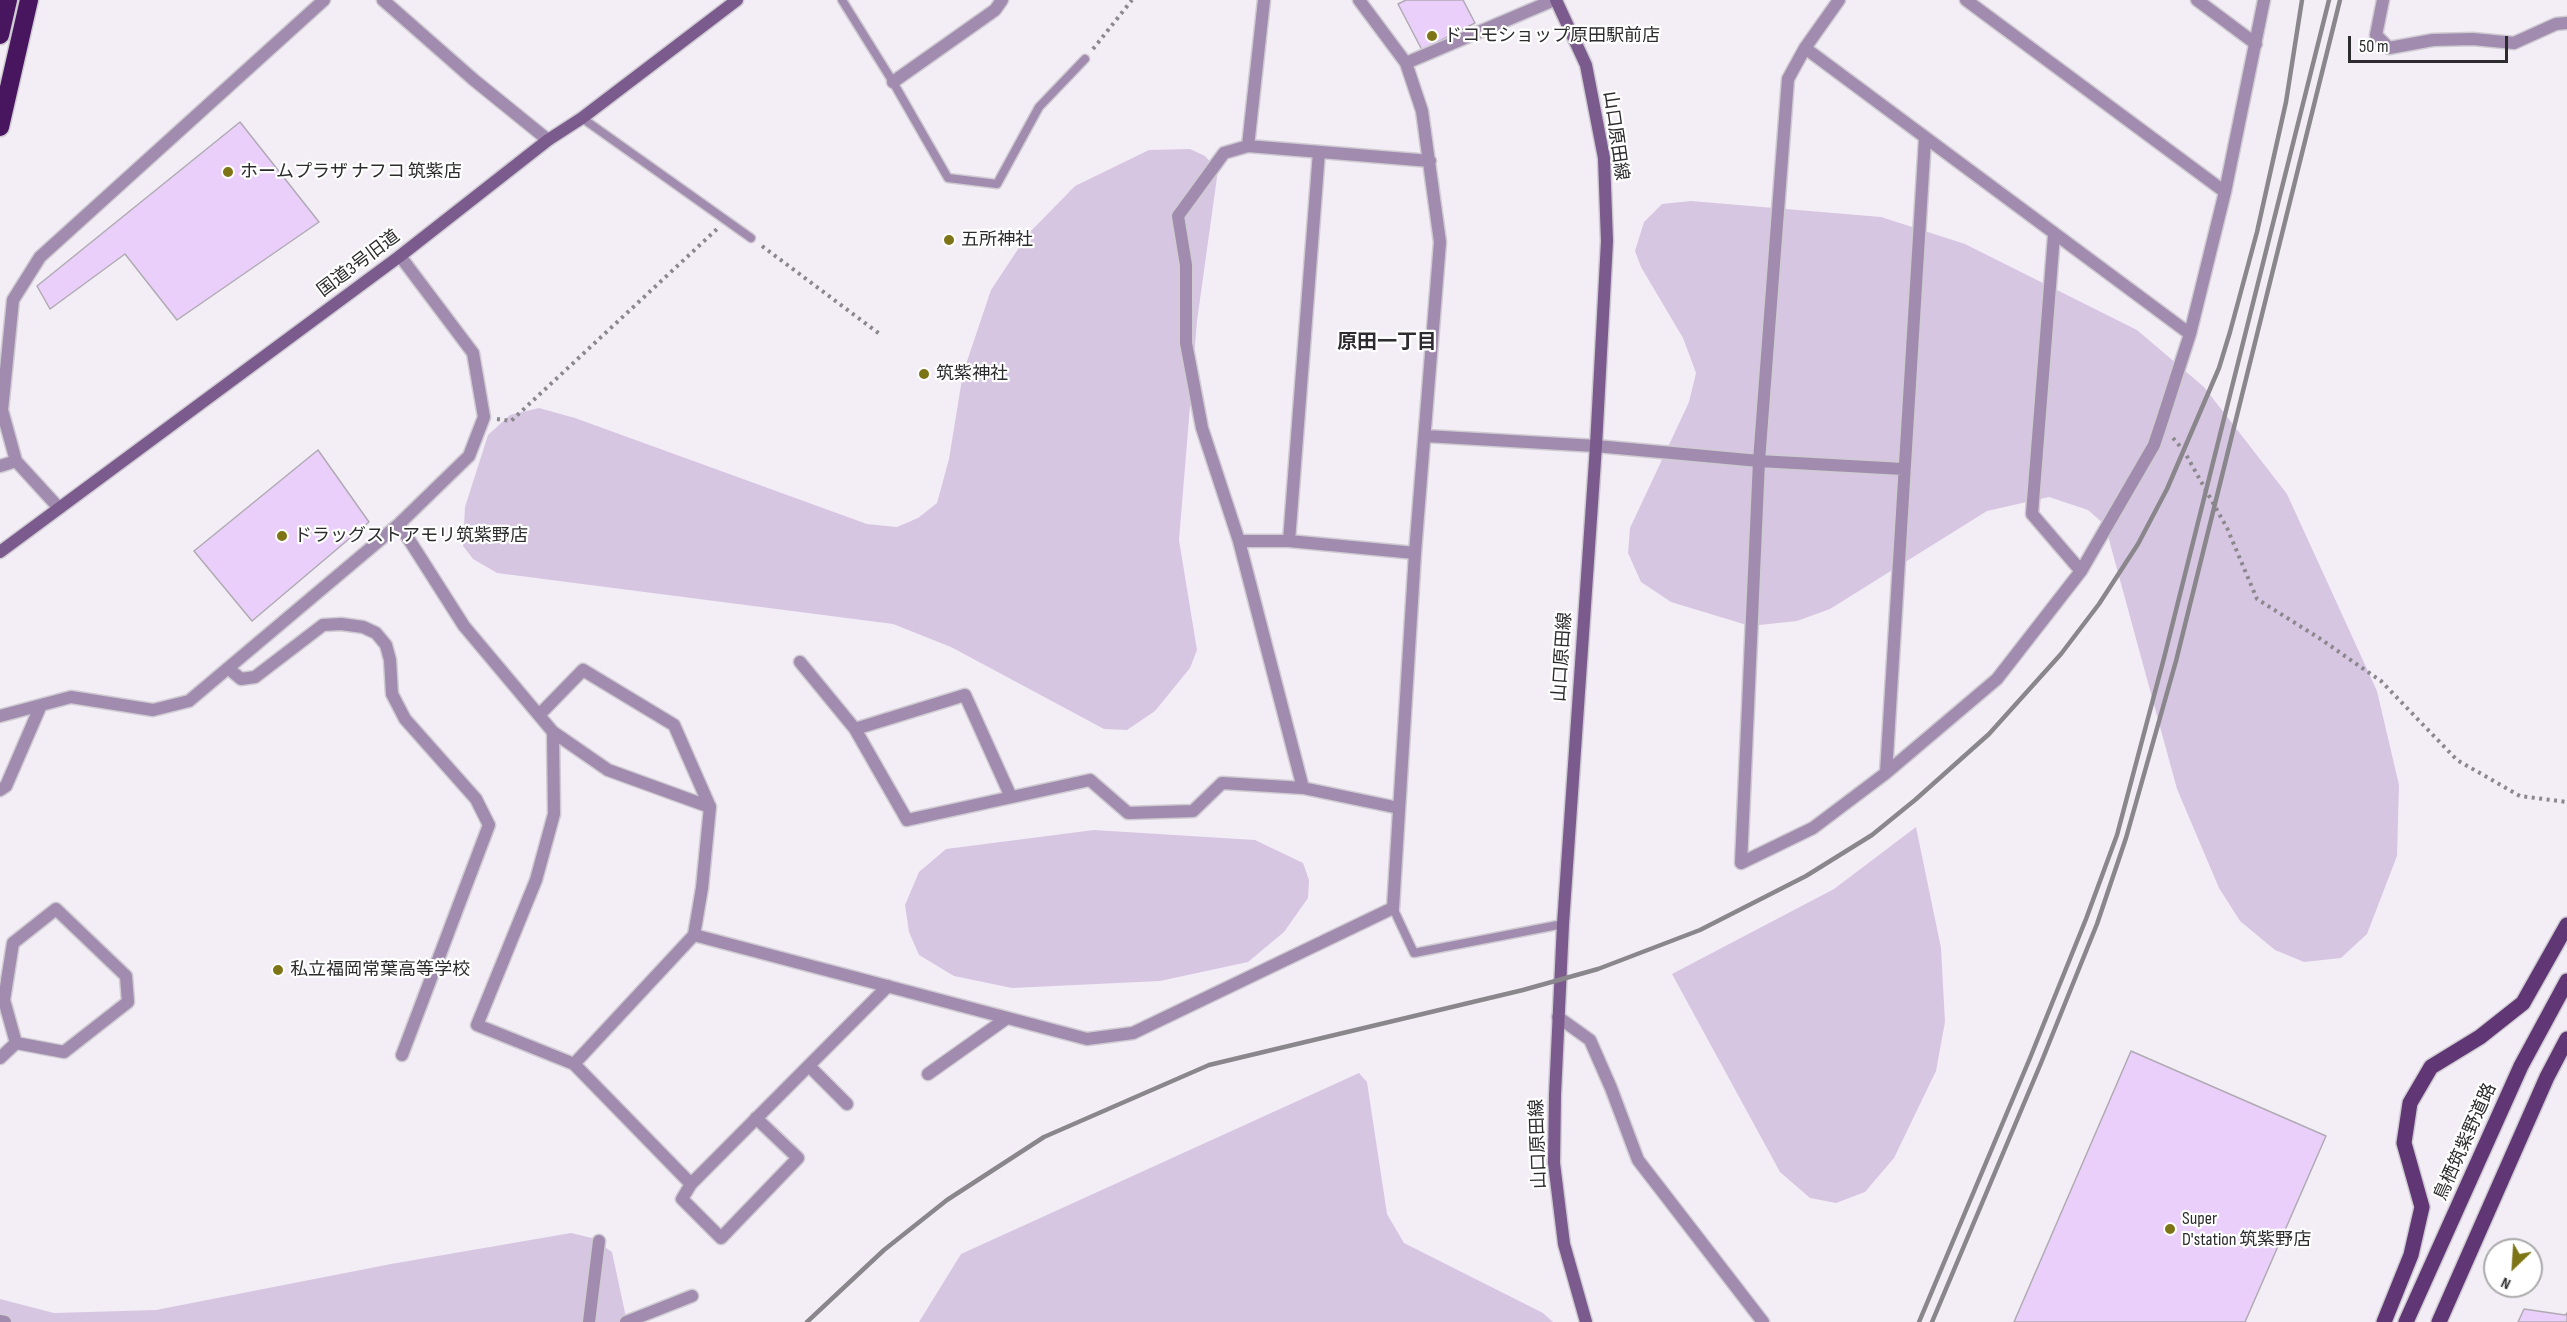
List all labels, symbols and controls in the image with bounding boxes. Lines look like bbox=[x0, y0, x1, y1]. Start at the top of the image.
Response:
scale bar bbox=[2351, 24, 2512, 62]
place label: ドコモショップ原田駅前店 bbox=[1444, 25, 1660, 47]
marker: ドコモショップ原田駅前店 bbox=[1425, 29, 1439, 43]
text: 50 m bbox=[2359, 36, 2389, 57]
street label: 山口原田線 bbox=[1598, 90, 1632, 182]
place label: ホームプラザ ナフコ 筑紫店 bbox=[240, 161, 462, 183]
marker: ホームプラザ ナフコ 筑紫店 bbox=[221, 165, 235, 179]
street label: 国道3号旧道 bbox=[314, 226, 404, 302]
place label: 五所神社 bbox=[961, 229, 1033, 251]
marker: 五所神社 bbox=[942, 233, 956, 247]
district label: 原田一丁目 bbox=[1337, 331, 1437, 355]
place label: 筑紫神社 bbox=[936, 363, 1008, 385]
marker: 筑紫神社 bbox=[917, 367, 931, 381]
place label: ドラッグストアモリ筑紫野店 bbox=[294, 525, 528, 547]
marker: ドラッグストアモリ筑紫野店 bbox=[275, 529, 289, 543]
street label: 山口原田線 bbox=[1549, 611, 1577, 703]
place label: 私立福岡常葉高等学校 bbox=[290, 959, 470, 981]
marker: 私立福岡常葉高等学校 bbox=[271, 963, 285, 977]
street label: 鳥栖筑紫野道路 bbox=[2431, 1080, 2501, 1204]
street label: 山口原田線 bbox=[1527, 1099, 1551, 1189]
place label: Super D'station 筑紫野店 bbox=[2182, 1208, 2311, 1250]
marker: Super D'station 筑紫野店 bbox=[2163, 1222, 2177, 1236]
north arrow bbox=[2483, 1238, 2543, 1298]
text: N bbox=[2498, 1273, 2514, 1293]

